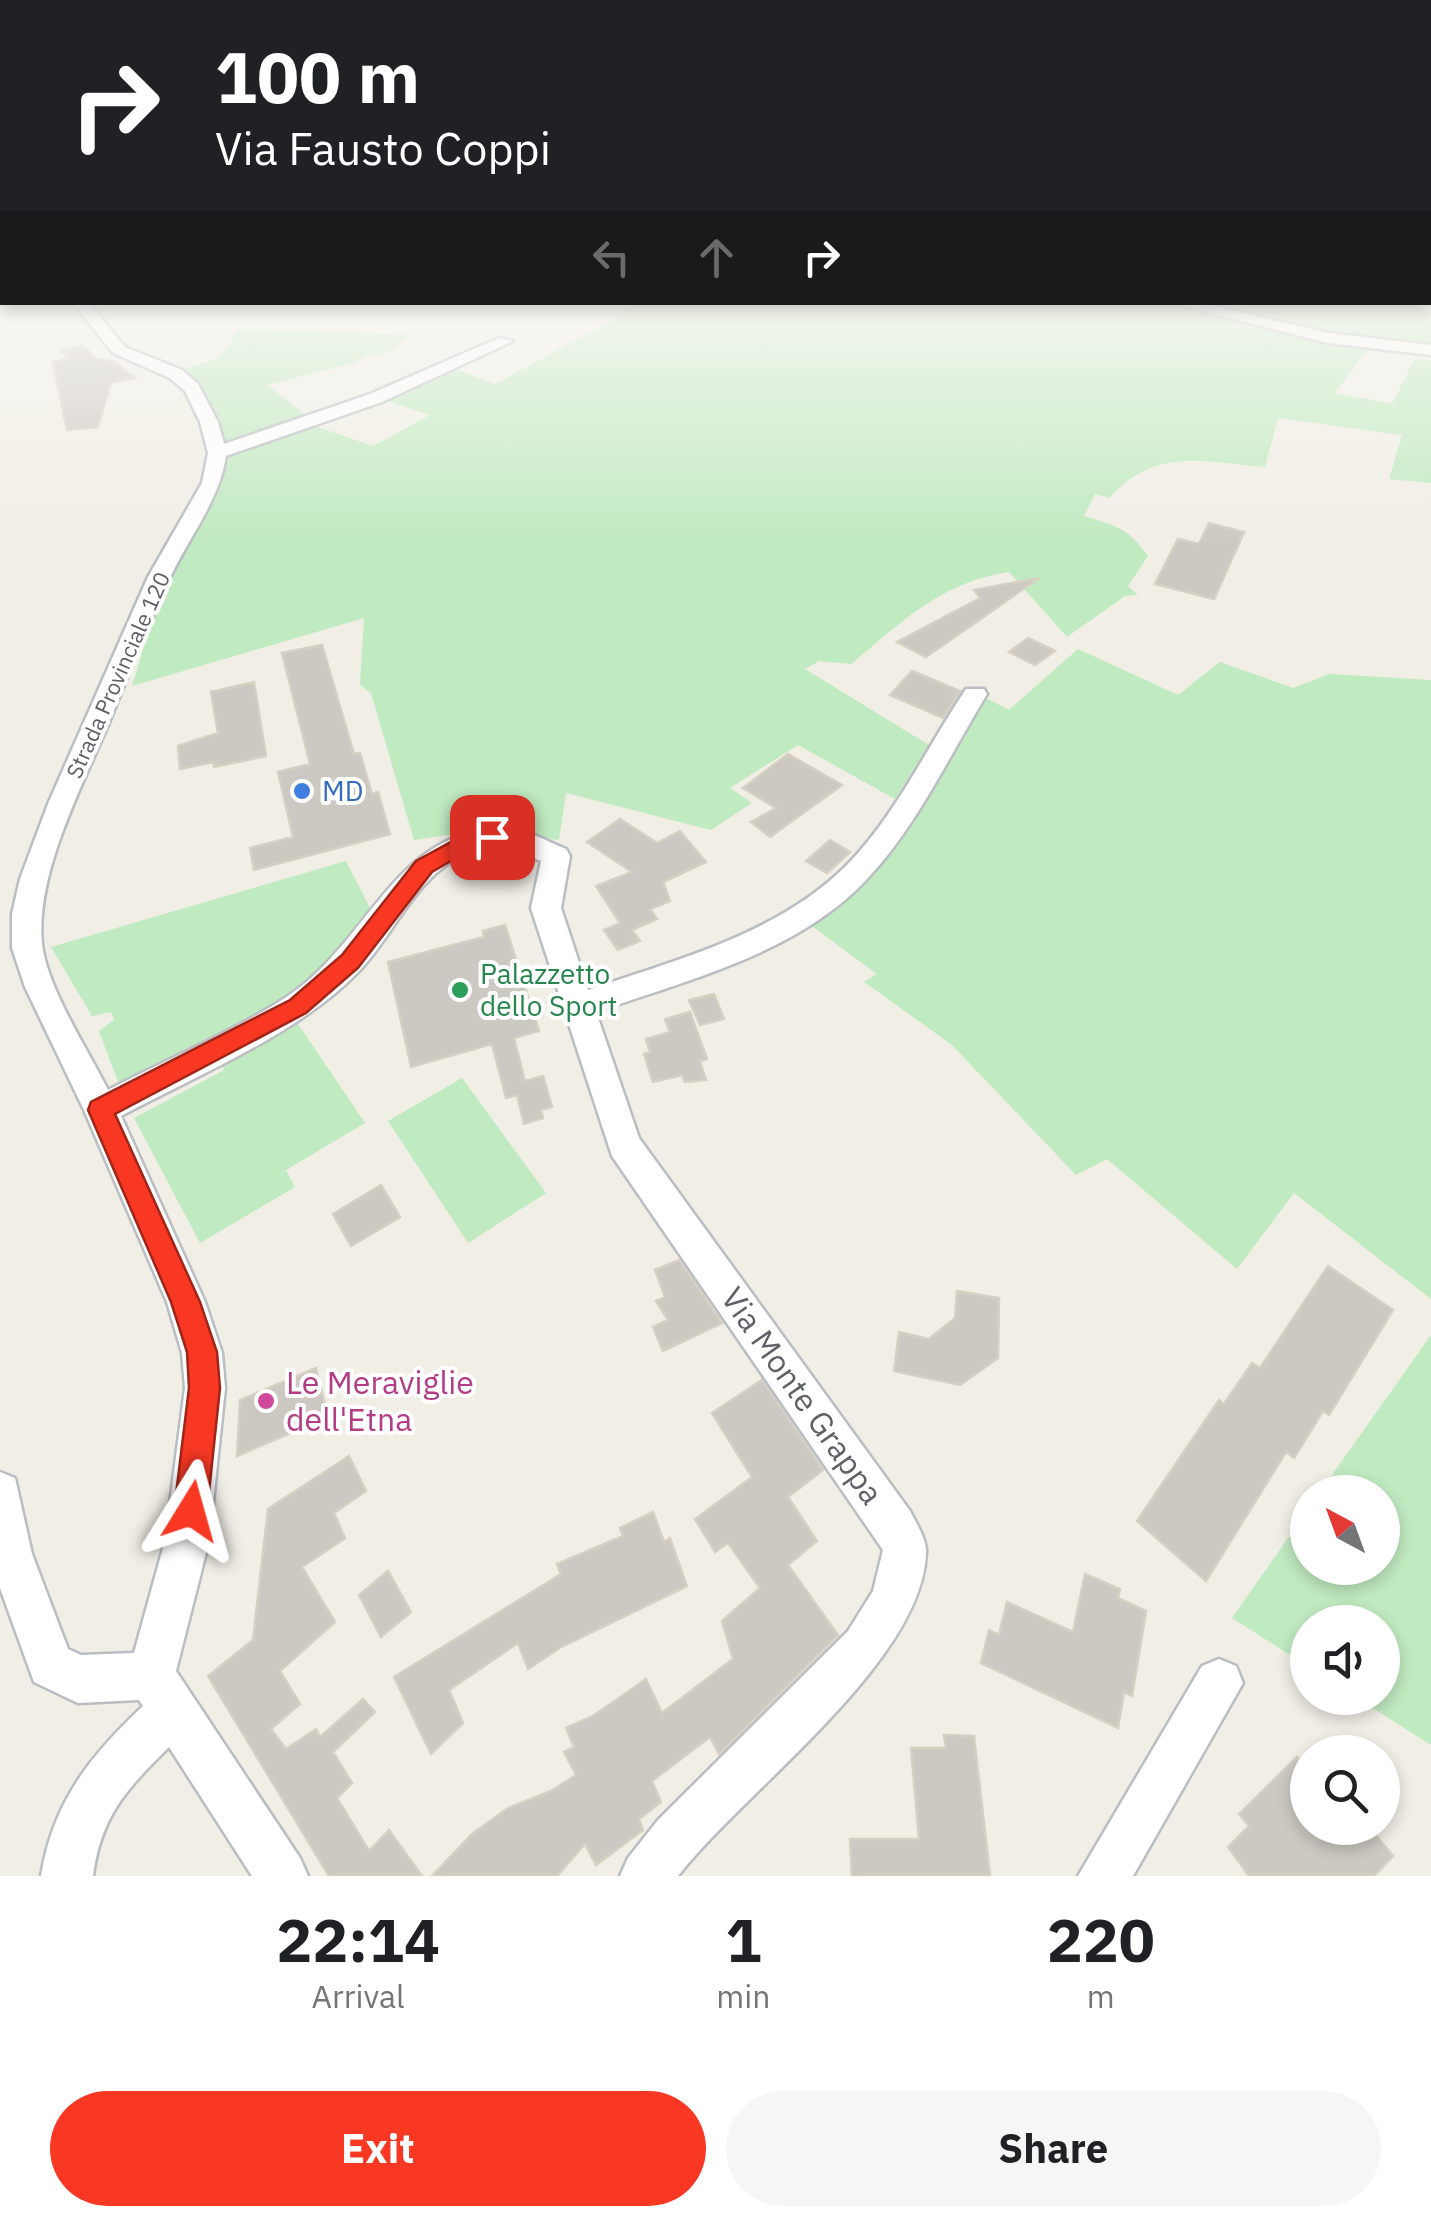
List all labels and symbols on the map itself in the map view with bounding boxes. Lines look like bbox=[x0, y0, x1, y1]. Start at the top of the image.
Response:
street label: Strada Provinciale 120 bbox=[59, 567, 176, 783]
place label: MD bbox=[322, 772, 364, 809]
marker: MD bbox=[291, 780, 313, 802]
pin bbox=[450, 795, 535, 880]
place label: Palazzetto dello Sport bbox=[480, 955, 617, 1024]
marker: Palazzetto dello Sport bbox=[449, 979, 471, 1001]
street label: Via Monte Grappa bbox=[712, 1279, 893, 1512]
place label: Le Meraviglie dell'Etna bbox=[286, 1361, 474, 1440]
marker: Le Meraviglie dell'Etna bbox=[255, 1390, 277, 1412]
position arrow bbox=[139, 1459, 243, 1563]
north arrow bbox=[1290, 1475, 1400, 1585]

